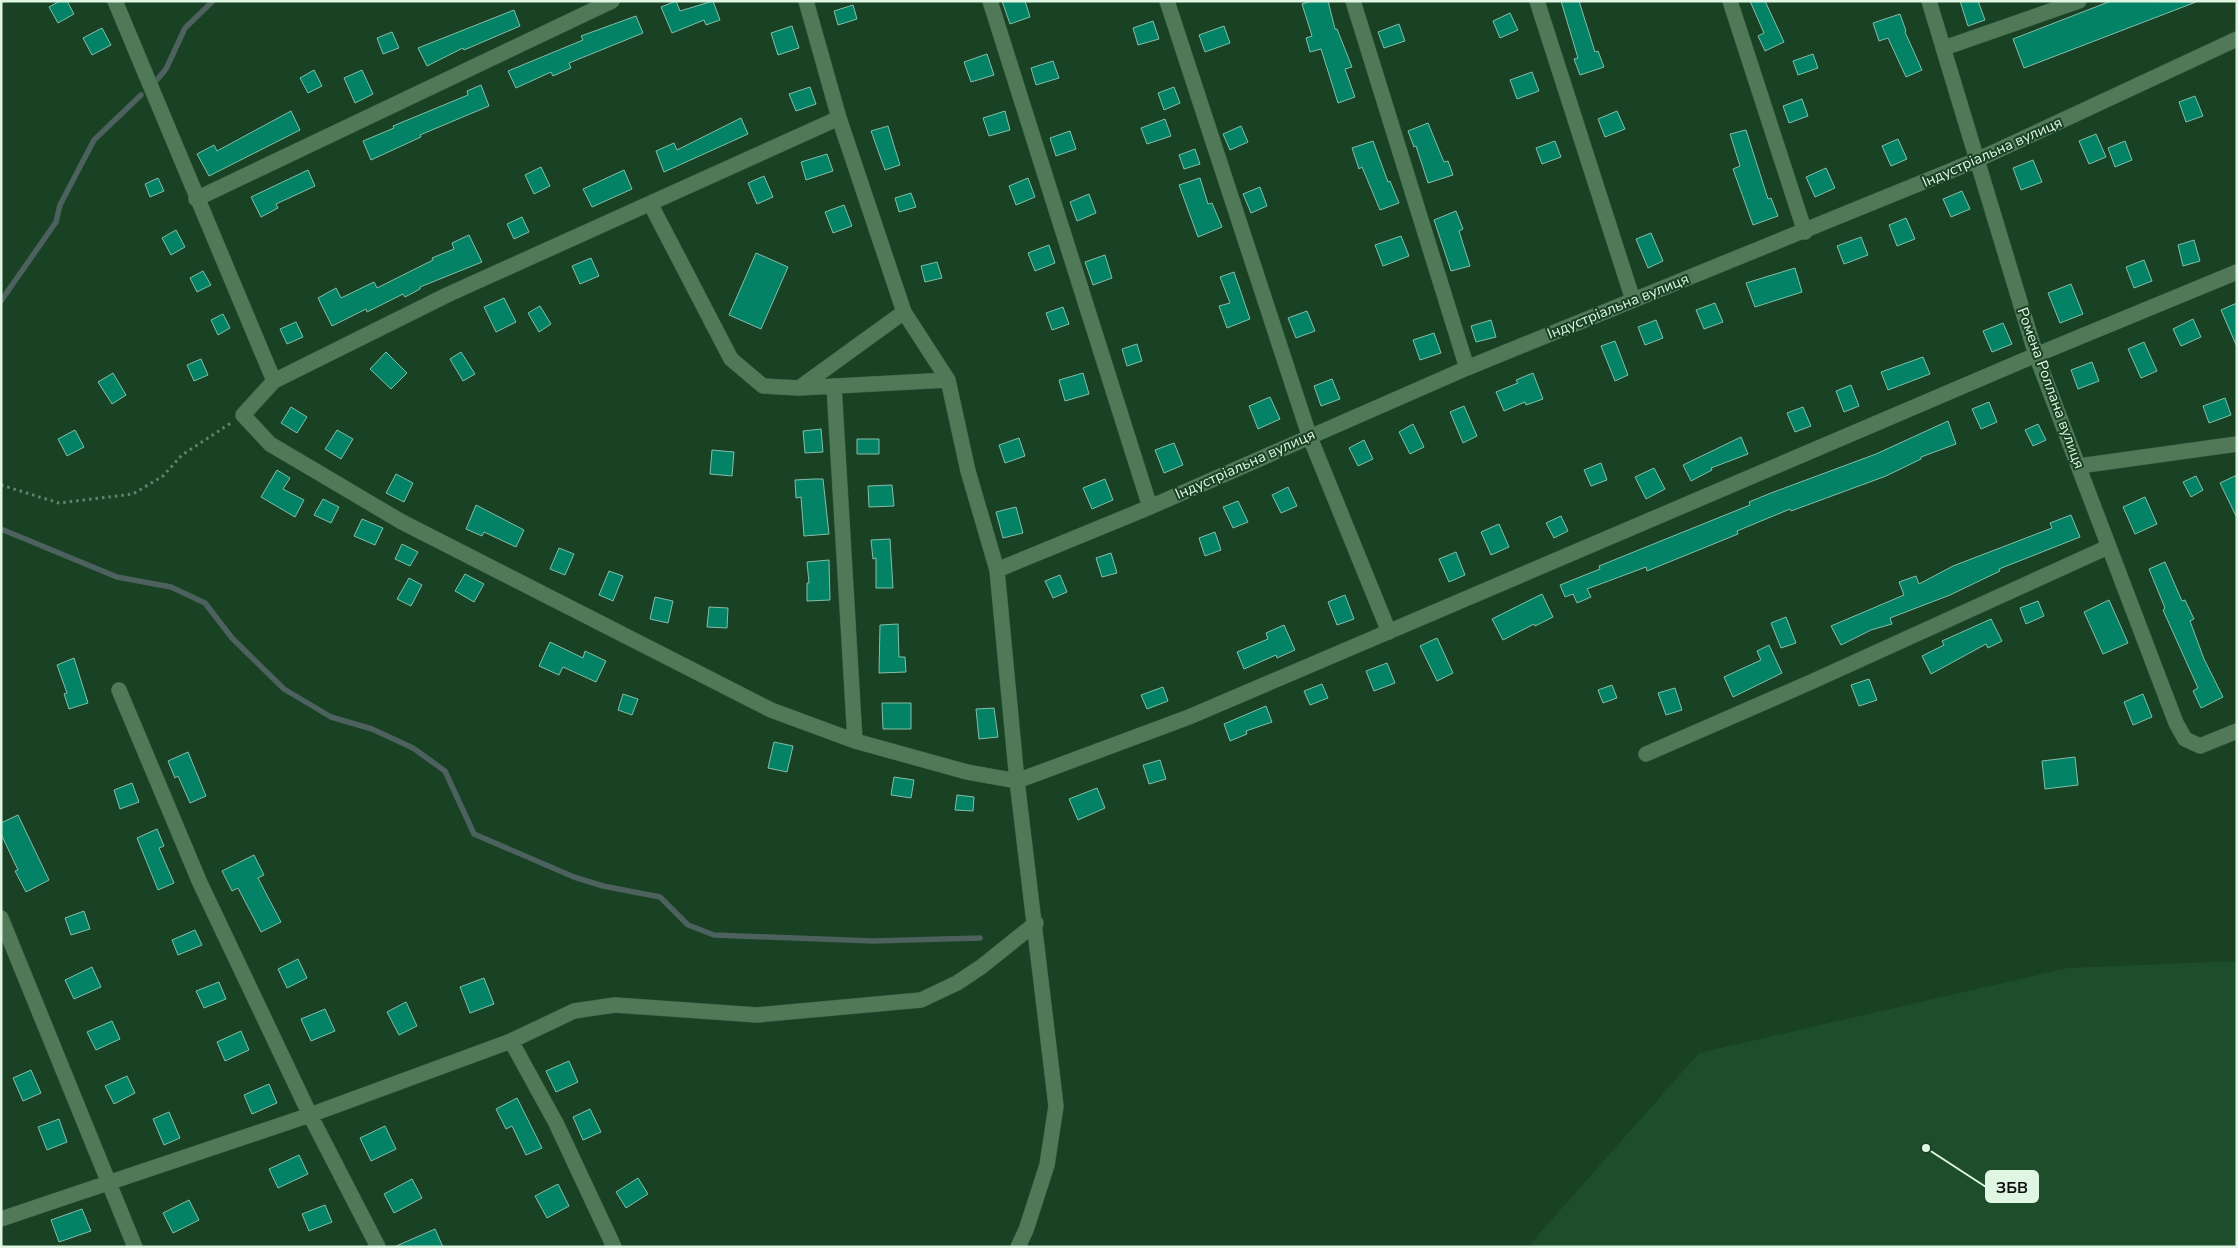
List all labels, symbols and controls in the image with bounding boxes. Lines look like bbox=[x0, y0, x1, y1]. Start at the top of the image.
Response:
street label: Індустріальна вулиця bbox=[1919, 112, 2065, 192]
street label: Індустріальна вулиця bbox=[1544, 268, 1692, 344]
street label: Ромена Роллана вулиця bbox=[2012, 305, 2090, 471]
street label: Індустріальна вулиця bbox=[1172, 424, 1318, 504]
callout: ЗБВ bbox=[1986, 1171, 2038, 1202]
text: ЗБВ bbox=[1996, 1177, 2028, 1199]

